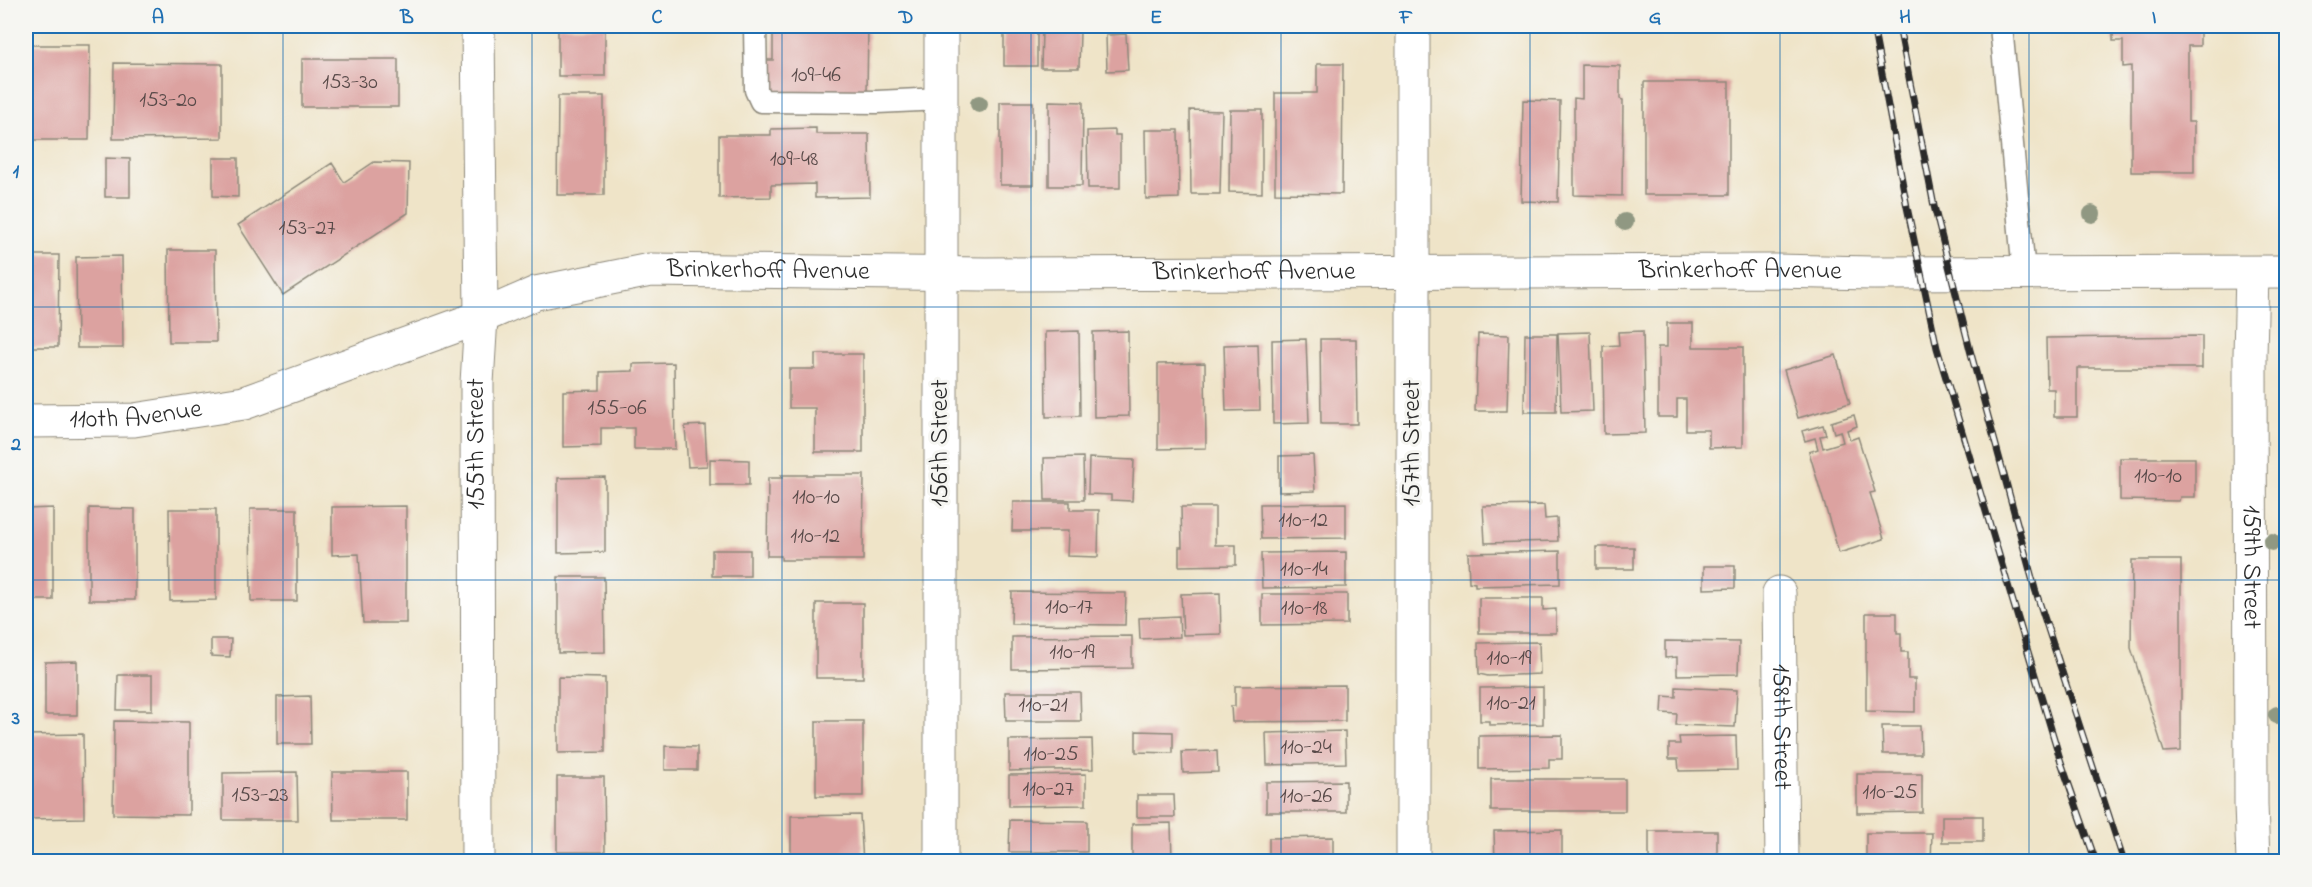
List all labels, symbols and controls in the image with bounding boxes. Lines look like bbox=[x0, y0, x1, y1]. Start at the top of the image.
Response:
text: A bbox=[152, 4, 164, 33]
text: B bbox=[399, 4, 414, 33]
text: C bbox=[652, 4, 663, 33]
text: D bbox=[898, 4, 913, 33]
text: E bbox=[1150, 4, 1162, 33]
text: F bbox=[1399, 4, 1413, 33]
text: G bbox=[1649, 4, 1662, 33]
text: H bbox=[1899, 4, 1911, 33]
text: I bbox=[2152, 4, 2157, 33]
house number: 109-46 bbox=[791, 60, 841, 92]
house number: 153-30 bbox=[322, 67, 378, 99]
house number: 153-20 bbox=[139, 85, 197, 117]
house number: 109-48 bbox=[770, 144, 818, 176]
text: 1 bbox=[13, 158, 20, 187]
house number: 153-27 bbox=[279, 213, 335, 245]
street label: Brinkerhoff Avenue bbox=[666, 251, 870, 292]
street label: Brinkerhoff Avenue bbox=[1638, 252, 1842, 291]
street label: Brinkerhoff Avenue bbox=[1152, 254, 1356, 292]
street label: 155th Street bbox=[458, 377, 496, 510]
street label: 156th Street bbox=[922, 379, 960, 507]
street label: 157th Street bbox=[1394, 379, 1432, 506]
street label: 110th Avenue bbox=[69, 391, 205, 440]
house number: 155-06 bbox=[587, 393, 647, 425]
text: 2 bbox=[10, 431, 21, 460]
house number: 110-10 bbox=[2134, 461, 2182, 493]
house number: 110-10 bbox=[792, 482, 840, 514]
house number: 110-12 bbox=[1278, 505, 1328, 537]
street label: 159th Street bbox=[2231, 505, 2270, 629]
house number: 110-12 bbox=[790, 521, 840, 553]
house number: 110-14 bbox=[1280, 554, 1328, 586]
house number: 110-17 bbox=[1045, 592, 1093, 624]
house number: 110-18 bbox=[1281, 593, 1328, 625]
house number: 110-19 bbox=[1049, 637, 1095, 669]
house number: 110-19 bbox=[1486, 643, 1532, 675]
street label: 158th Street bbox=[1761, 664, 1800, 791]
house number: 110-21 bbox=[1486, 688, 1536, 720]
house number: 110-21 bbox=[1018, 690, 1068, 722]
text: 3 bbox=[11, 705, 20, 734]
house number: 110-24 bbox=[1280, 732, 1332, 764]
house number: 110-25 bbox=[1023, 739, 1079, 771]
house number: 110-27 bbox=[1022, 774, 1074, 806]
house number: 110-25 bbox=[1862, 777, 1918, 809]
house number: 153-23 bbox=[232, 780, 288, 812]
house number: 110-26 bbox=[1280, 781, 1332, 813]

